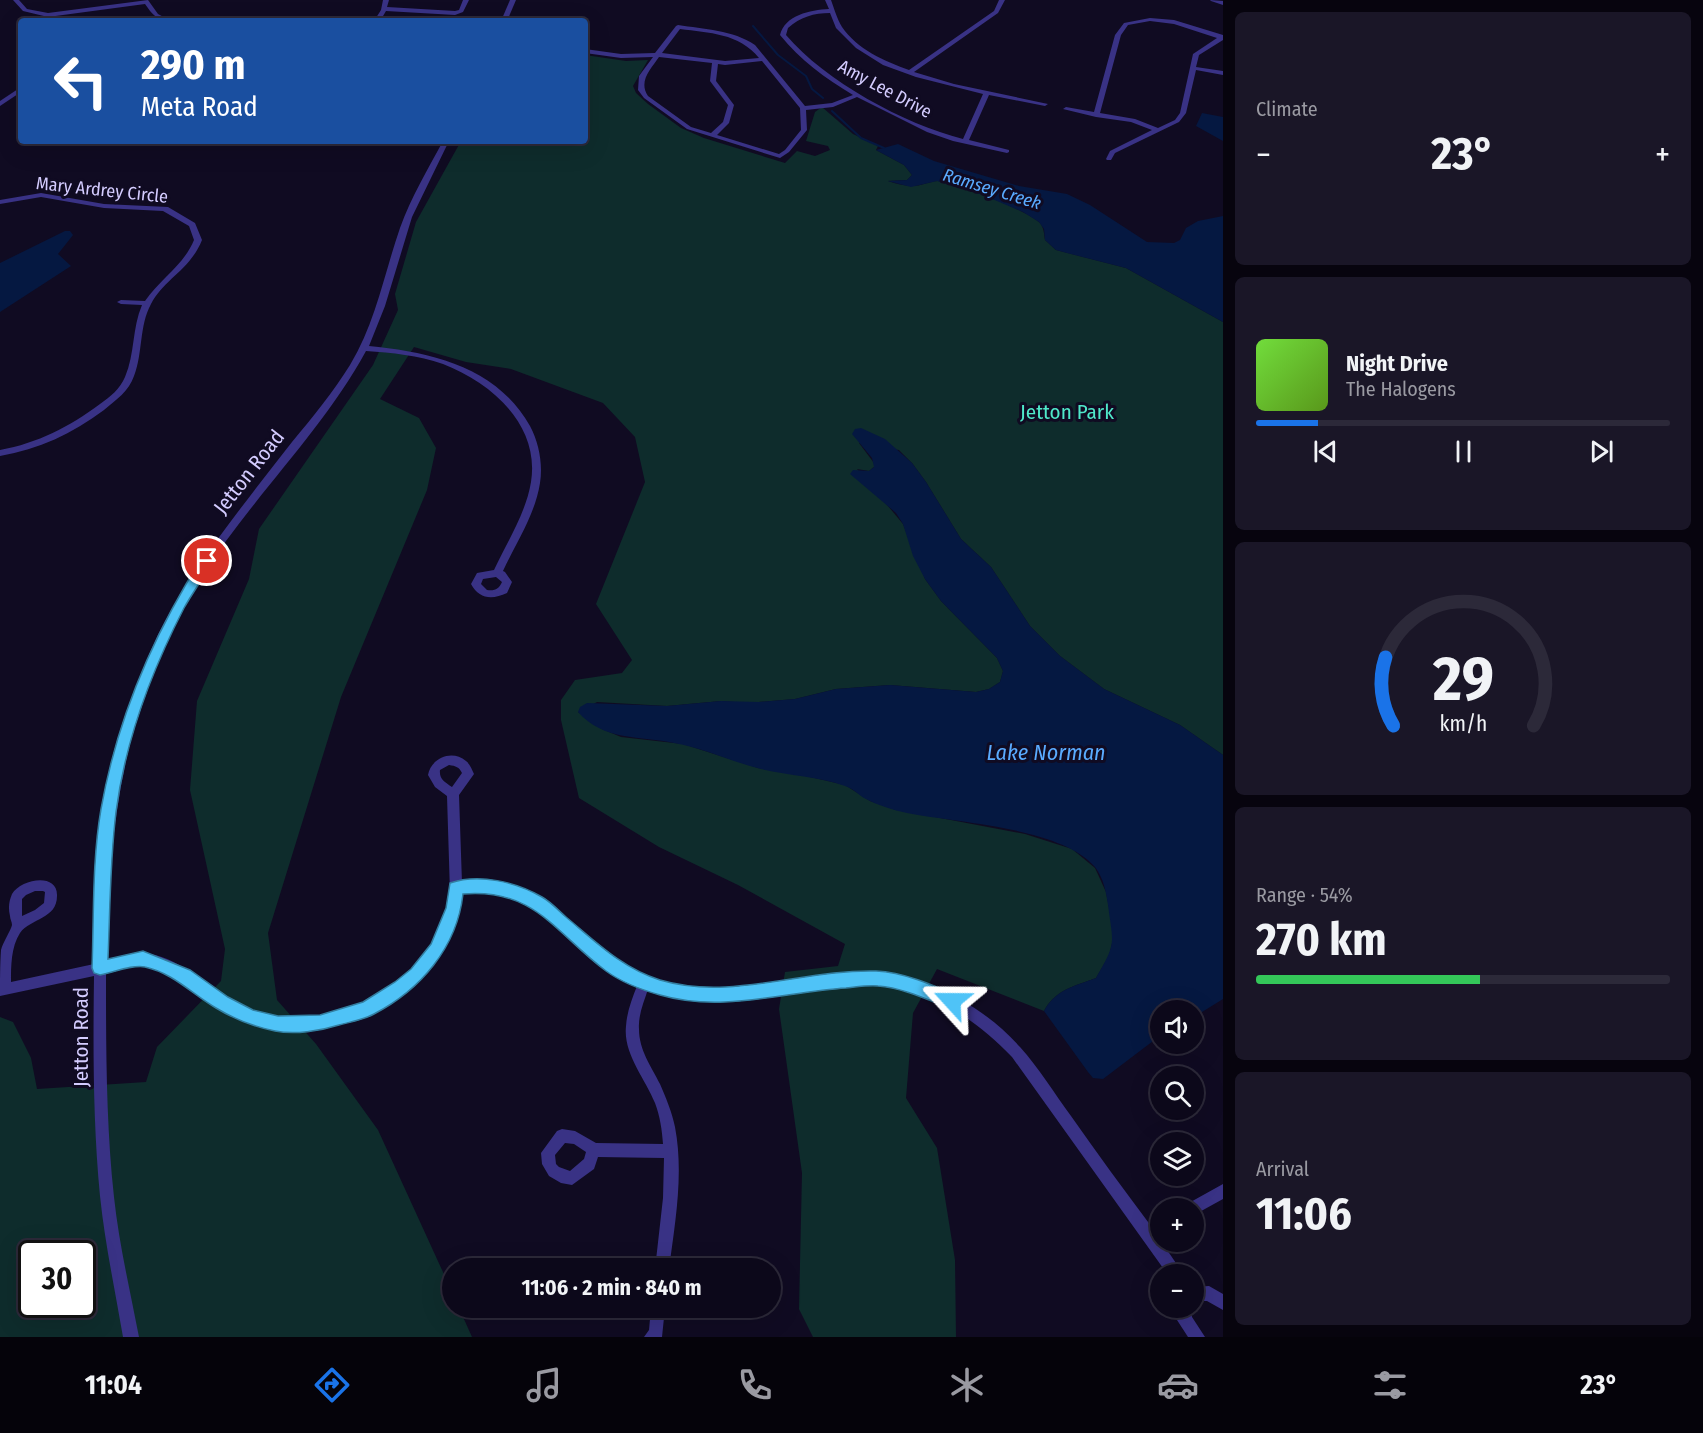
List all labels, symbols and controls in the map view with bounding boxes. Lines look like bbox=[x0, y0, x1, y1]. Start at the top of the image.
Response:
text: 290 m bbox=[141, 40, 246, 90]
icon: left bbox=[42, 42, 120, 120]
street label: Amy Lee Drive bbox=[834, 55, 936, 123]
text: Meta Road bbox=[141, 91, 258, 123]
text: Climate bbox=[1256, 97, 1318, 121]
text: 23° bbox=[1431, 127, 1495, 181]
text: − bbox=[1256, 135, 1271, 175]
text: + bbox=[1655, 135, 1670, 175]
water label: Ramsey Creek bbox=[940, 164, 1044, 214]
street label: Mary Ardrey Circle bbox=[35, 172, 169, 208]
text: Night Drive bbox=[1346, 350, 1448, 377]
text: The Halogens bbox=[1346, 377, 1456, 401]
park label: Jetton Park bbox=[1020, 399, 1114, 425]
street label: Jetton Road bbox=[208, 425, 290, 519]
icon: previous bbox=[1309, 435, 1342, 468]
icon: pause bbox=[1447, 435, 1480, 468]
icon: next bbox=[1585, 435, 1618, 468]
pin bbox=[181, 535, 232, 586]
icon: arrive bbox=[190, 544, 223, 577]
text: 29 bbox=[1432, 642, 1493, 717]
text: km/h bbox=[1439, 711, 1487, 737]
water label: Lake Norman bbox=[986, 739, 1106, 766]
text: Range · 54% bbox=[1256, 883, 1353, 907]
text: 270 km bbox=[1256, 913, 1387, 967]
position arrow bbox=[920, 969, 984, 1033]
street label: Jetton Road bbox=[68, 987, 94, 1087]
map controls bbox=[1150, 1000, 1204, 1318]
button: sound bbox=[1150, 1000, 1204, 1054]
button: search bbox=[1150, 1066, 1204, 1120]
button: layers bbox=[1150, 1132, 1204, 1186]
text: Arrival bbox=[1256, 1157, 1309, 1181]
text: 11:06 bbox=[1256, 1187, 1352, 1241]
button: + bbox=[1150, 1198, 1204, 1252]
speed limit sign: 30 bbox=[18, 1240, 96, 1318]
button: − bbox=[1150, 1264, 1204, 1318]
text: 11:06 · 2 min · 840 m bbox=[521, 1274, 702, 1301]
icon: directions bbox=[311, 1364, 353, 1406]
icon: music bbox=[523, 1364, 565, 1406]
icon: phone bbox=[734, 1364, 776, 1406]
icon: climate bbox=[946, 1364, 988, 1406]
icon: car bbox=[1157, 1364, 1199, 1406]
icon: filters bbox=[1369, 1364, 1411, 1406]
text: 11:04 bbox=[85, 1369, 142, 1401]
text: 23° bbox=[1580, 1369, 1618, 1401]

